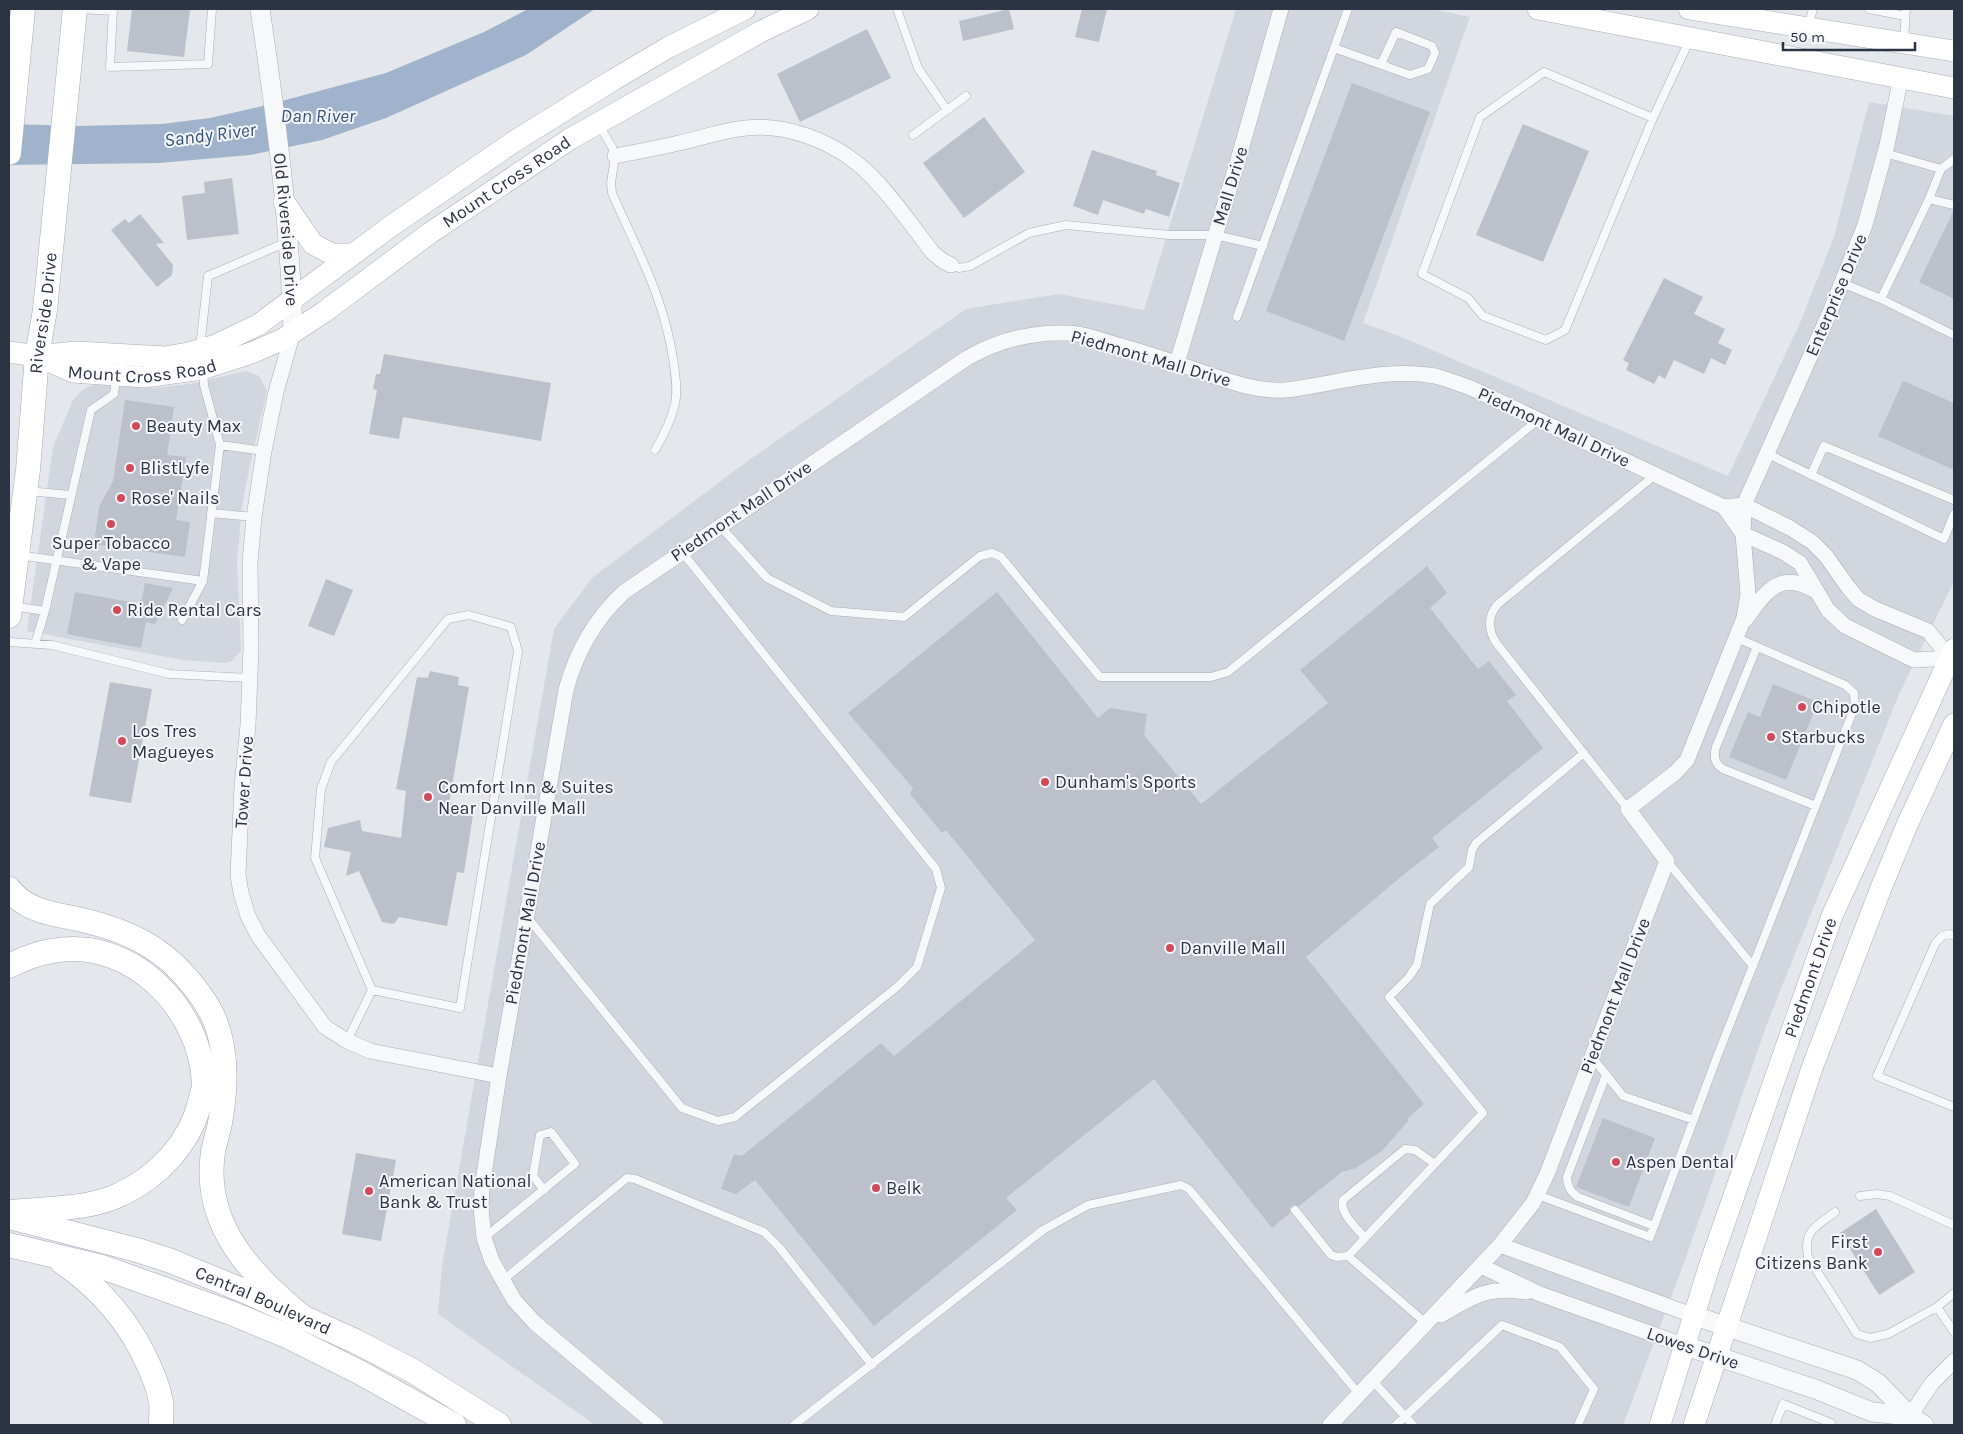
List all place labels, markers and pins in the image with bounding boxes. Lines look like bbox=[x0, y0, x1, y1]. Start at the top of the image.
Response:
place label: Beauty Max bbox=[146, 415, 241, 437]
marker: Beauty Max bbox=[130, 420, 142, 432]
place label: BlistLyfe bbox=[140, 457, 210, 479]
marker: BlistLyfe bbox=[124, 462, 136, 474]
place label: Rose' Nails bbox=[131, 487, 219, 509]
marker: Rose' Nails bbox=[115, 492, 127, 504]
marker: Super Tobacco & Vape bbox=[105, 518, 117, 530]
place label: Super Tobacco & Vape bbox=[52, 532, 170, 575]
place label: Ride Rental Cars bbox=[127, 599, 262, 621]
marker: Ride Rental Cars bbox=[111, 604, 123, 616]
place label: Chipotle bbox=[1812, 696, 1881, 718]
marker: Chipotle bbox=[1796, 701, 1808, 713]
place label: Los Tres Magueyes bbox=[132, 720, 215, 763]
place label: Starbucks bbox=[1781, 726, 1866, 748]
marker: Starbucks bbox=[1765, 731, 1777, 743]
marker: Los Tres Magueyes bbox=[116, 735, 128, 747]
place label: Dunham's Sports bbox=[1055, 771, 1196, 793]
place label: Comfort Inn & Suites Near Danville Mall bbox=[438, 776, 614, 819]
marker: Dunham's Sports bbox=[1039, 776, 1051, 788]
marker: Comfort Inn & Suites Near Danville Mall bbox=[422, 791, 434, 803]
place label: Danville Mall bbox=[1180, 937, 1286, 959]
marker: Danville Mall bbox=[1164, 942, 1176, 954]
place label: Aspen Dental bbox=[1626, 1151, 1734, 1173]
marker: Aspen Dental bbox=[1610, 1156, 1622, 1168]
place label: American National Bank & Trust bbox=[379, 1170, 532, 1213]
place label: Belk bbox=[886, 1177, 922, 1199]
marker: Belk bbox=[870, 1182, 882, 1194]
marker: American National Bank & Trust bbox=[363, 1185, 375, 1197]
place label: First Citizens Bank bbox=[1755, 1231, 1868, 1274]
marker: First Citizens Bank bbox=[1872, 1246, 1884, 1258]

